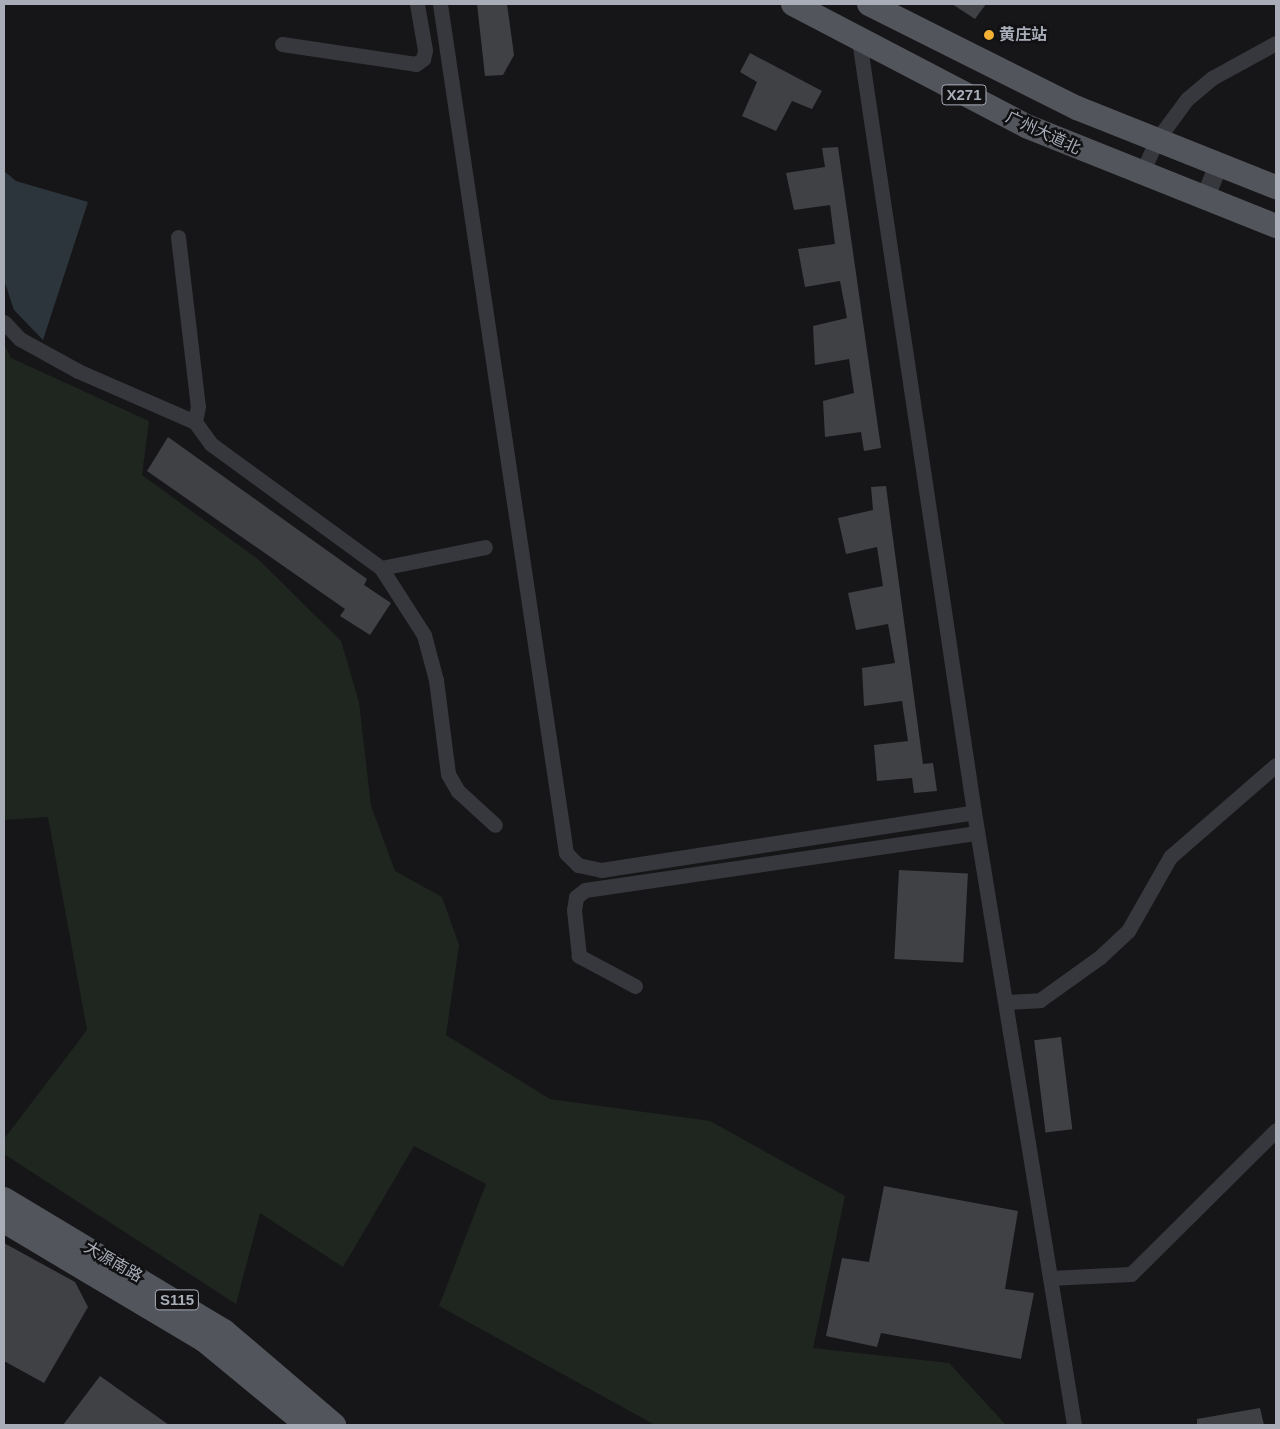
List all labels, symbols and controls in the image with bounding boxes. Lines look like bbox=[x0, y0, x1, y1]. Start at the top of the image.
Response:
place label: 黄庄站 bbox=[999, 25, 1047, 45]
marker: 黄庄站 bbox=[983, 29, 995, 41]
road number: X271 bbox=[940, 82, 988, 108]
street label: 广州大道北 bbox=[1003, 107, 1083, 159]
street label: 大源南路 bbox=[80, 1238, 146, 1286]
road number: S115 bbox=[154, 1288, 200, 1312]

